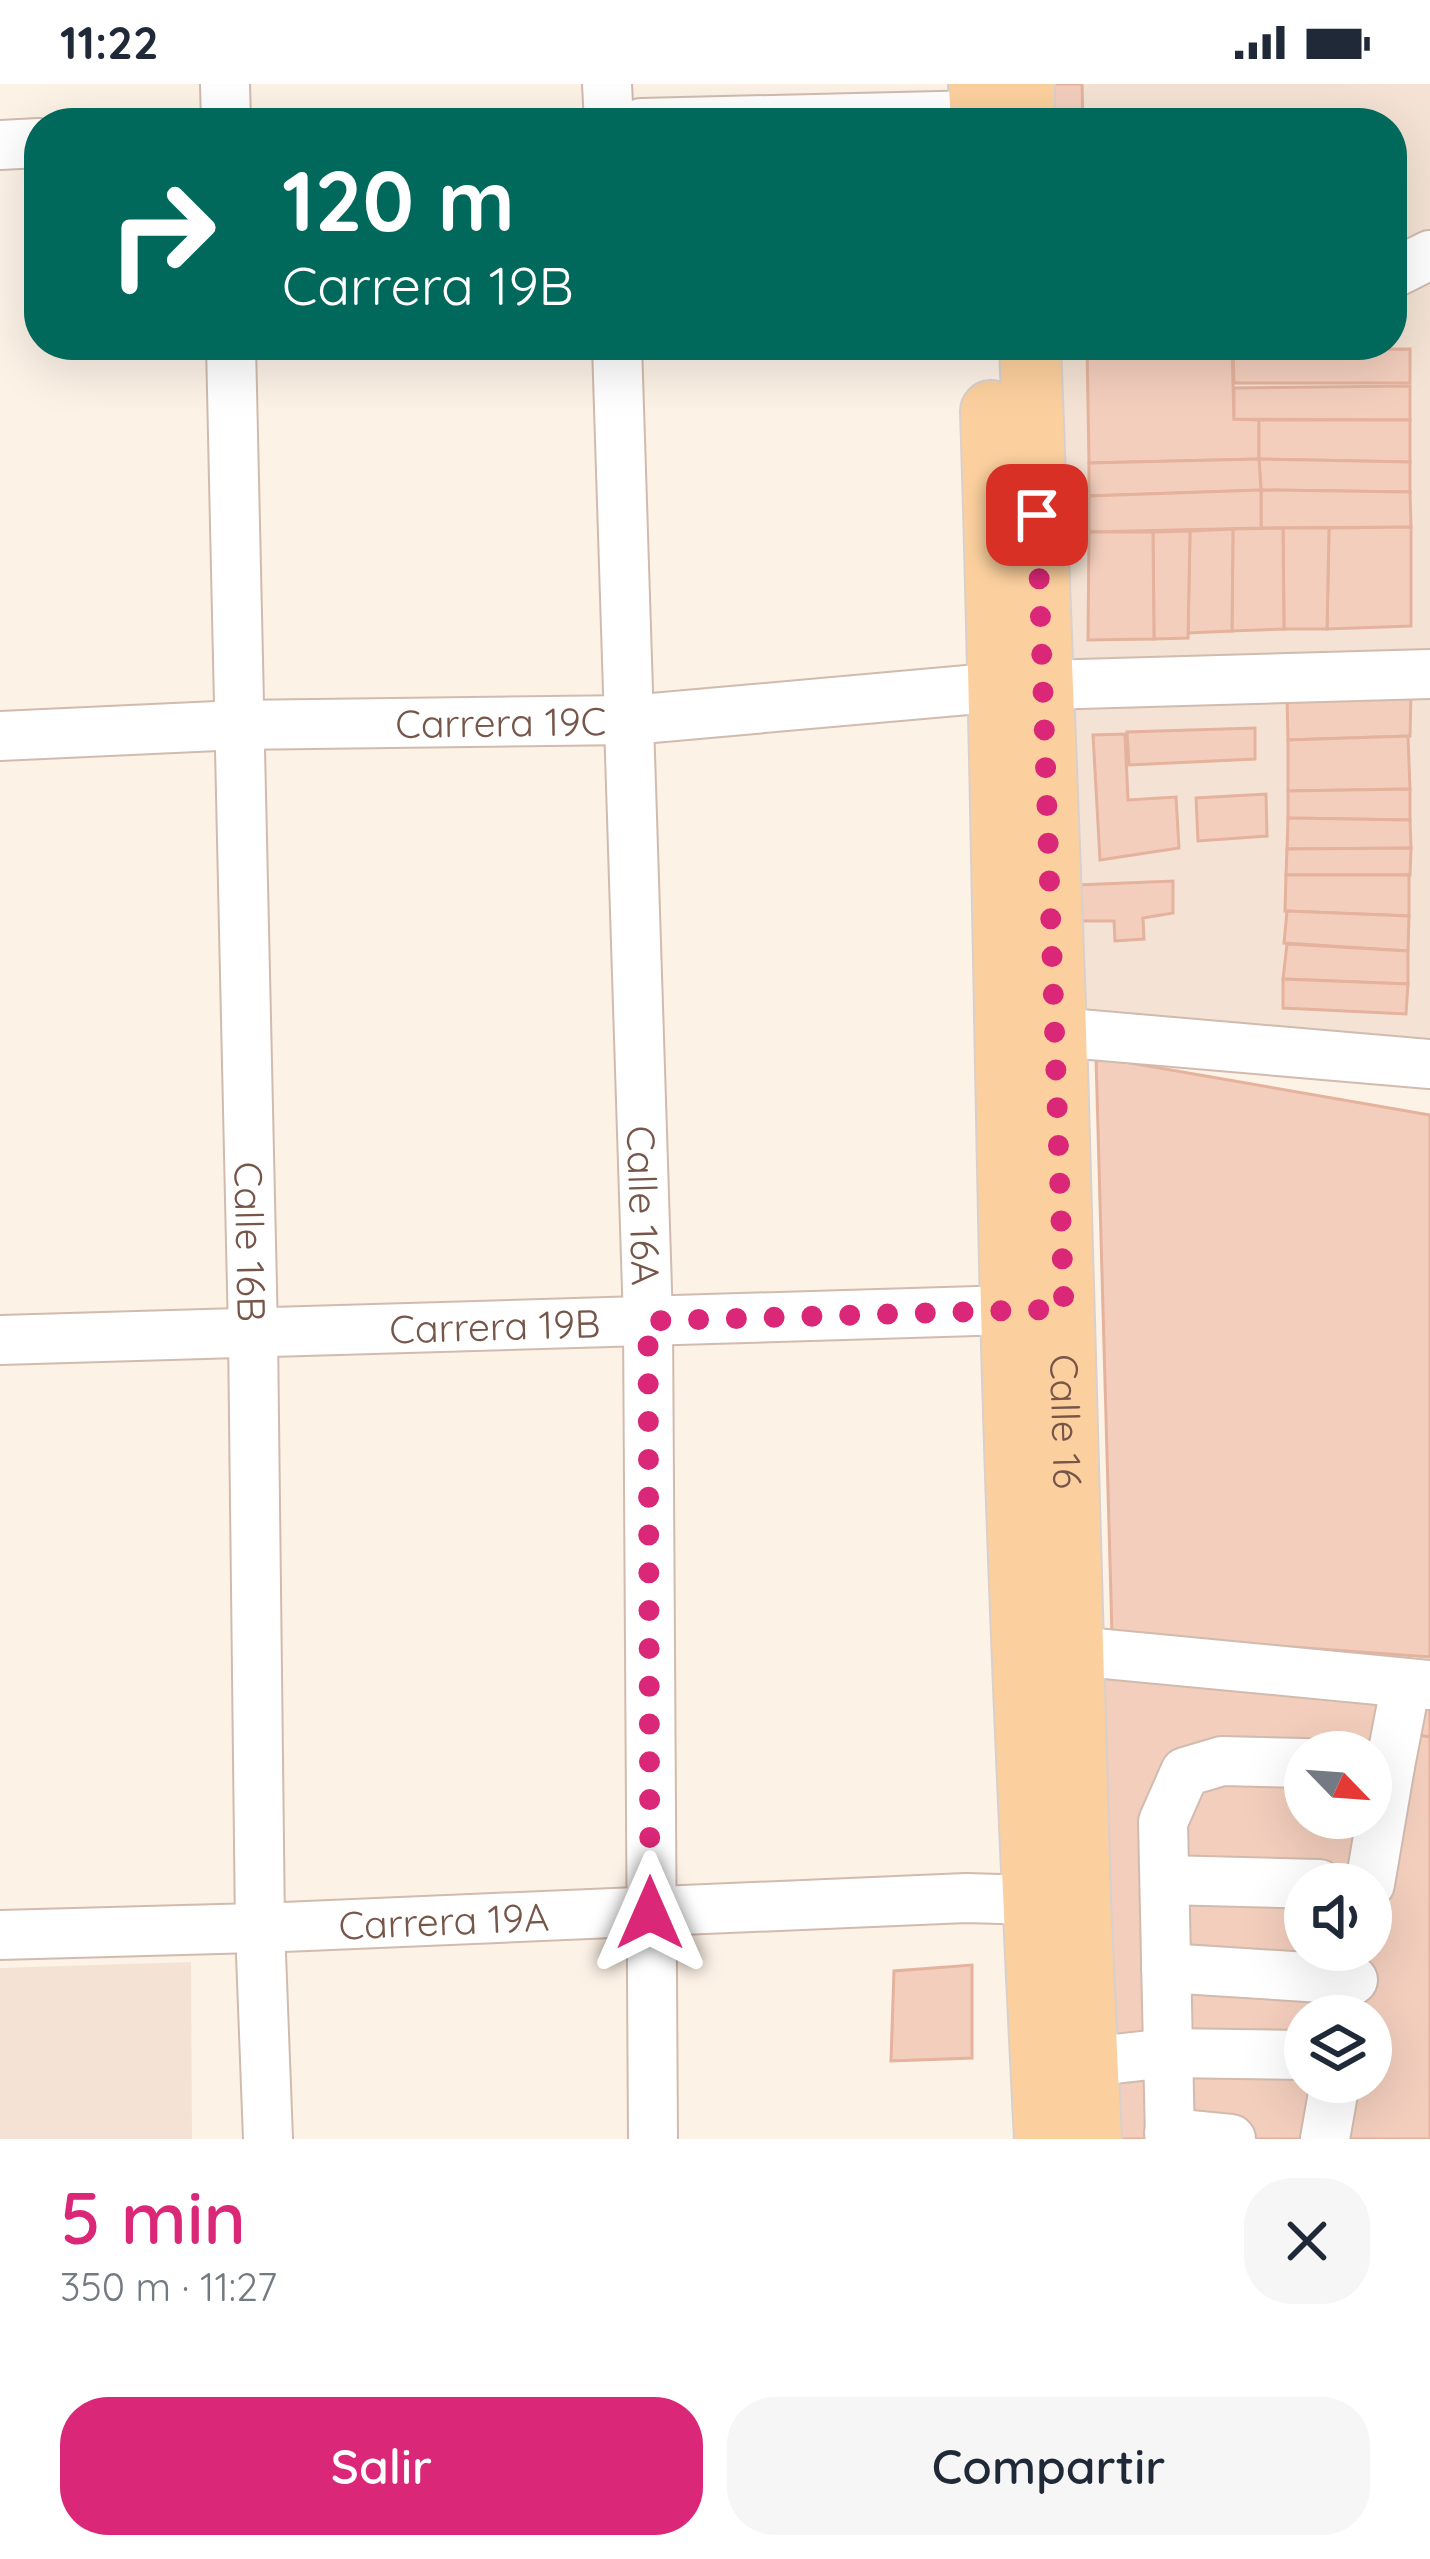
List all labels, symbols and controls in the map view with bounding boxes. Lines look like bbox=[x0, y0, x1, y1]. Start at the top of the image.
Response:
text: 11:22 bbox=[60, 14, 159, 70]
text: 120 m bbox=[282, 147, 515, 252]
icon: right bbox=[84, 156, 240, 312]
text: Carrera 19B bbox=[282, 251, 574, 319]
pin bbox=[986, 464, 1088, 566]
icon: arrive bbox=[1004, 482, 1070, 548]
street label: Carrera 19C bbox=[395, 696, 606, 747]
street label: Calle 16A bbox=[617, 1125, 671, 1286]
street label: Calle 16B bbox=[225, 1161, 277, 1322]
street label: Carrera 19B bbox=[389, 1298, 601, 1353]
street label: Calle 16 bbox=[1040, 1353, 1093, 1489]
north arrow bbox=[1284, 1731, 1392, 1839]
map controls bbox=[1284, 1731, 1392, 2103]
position arrow bbox=[587, 1850, 713, 1976]
button: sound bbox=[1284, 1863, 1392, 1971]
street label: Carrera 19A bbox=[337, 1891, 550, 1949]
button: layers bbox=[1284, 1995, 1392, 2103]
text: 5 min bbox=[60, 2172, 246, 2262]
button: close bbox=[1244, 2178, 1370, 2304]
text: 350 m · 11:27 bbox=[60, 2262, 277, 2311]
button: Salir bbox=[60, 2397, 703, 2535]
button: Compartir bbox=[727, 2397, 1370, 2535]

